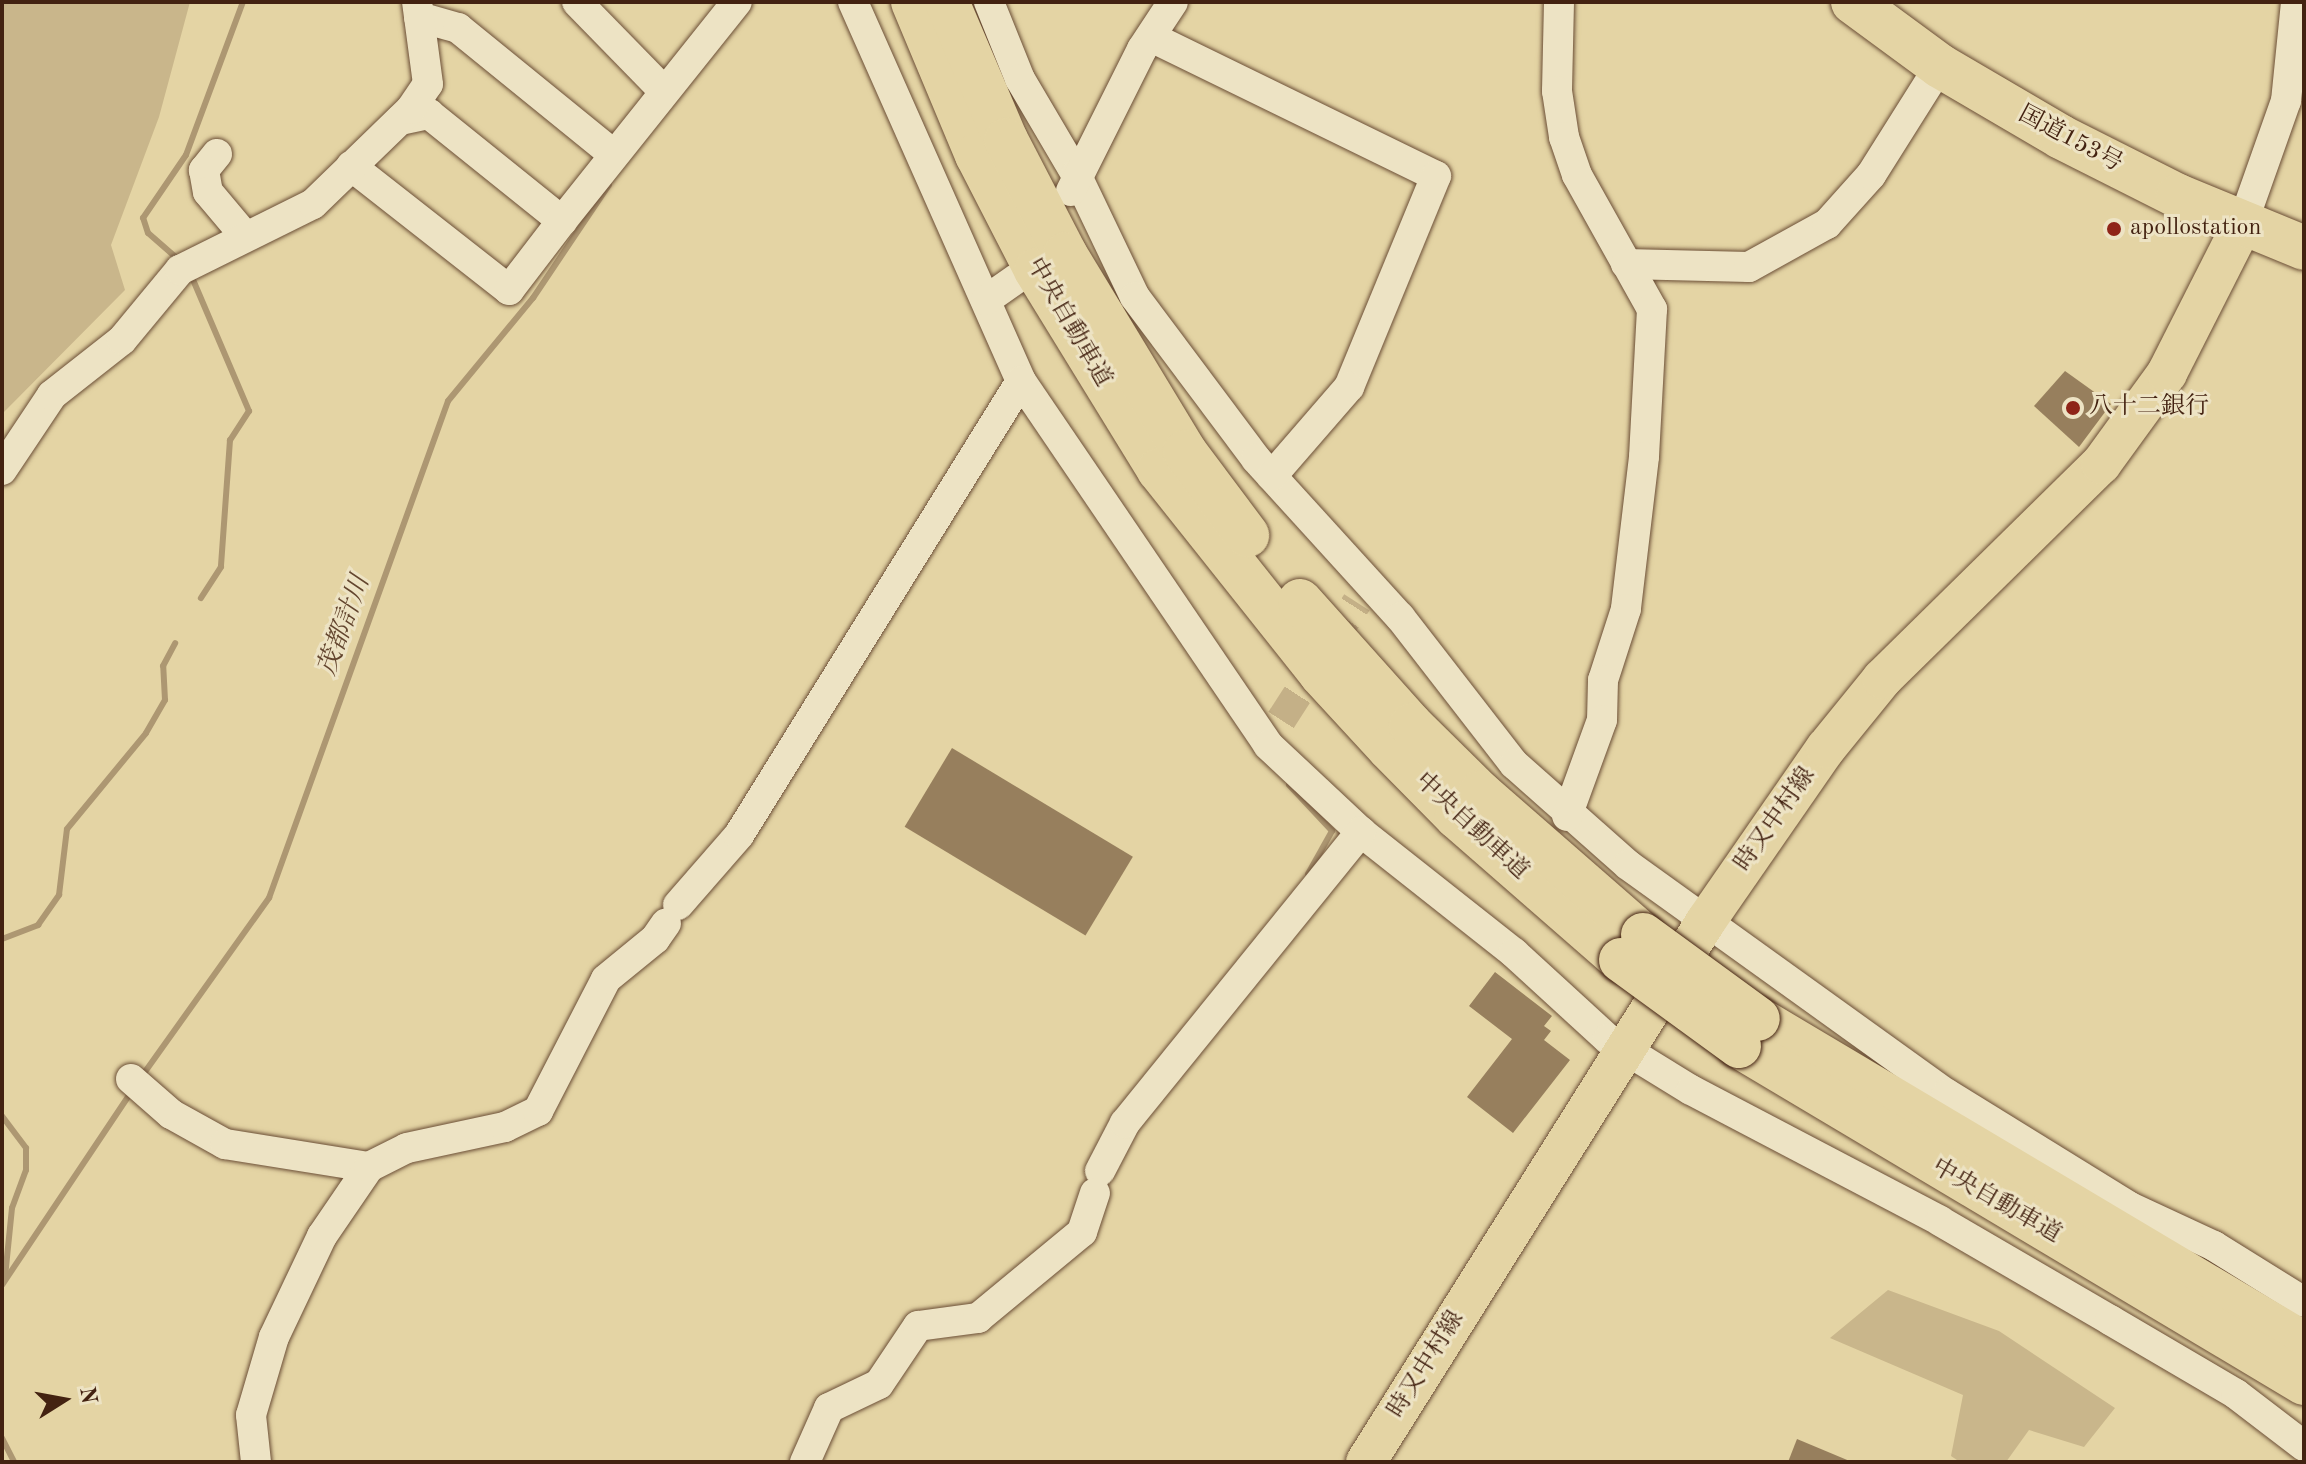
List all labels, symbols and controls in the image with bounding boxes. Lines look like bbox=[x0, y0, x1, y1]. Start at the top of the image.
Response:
street label: 国道153号 bbox=[2013, 101, 2127, 179]
place label: apollostation bbox=[2130, 215, 2261, 243]
marker: apollostation bbox=[2105, 220, 2123, 238]
street label: 中央自動車道 bbox=[1020, 253, 1116, 393]
place label: 八十二銀行 bbox=[2089, 394, 2209, 422]
marker: 八十二銀行 bbox=[2064, 399, 2082, 417]
water label: 茂都計川 bbox=[313, 572, 377, 680]
street label: 時又中村線 bbox=[1730, 763, 1822, 877]
street label: 中央自動車道 bbox=[1409, 767, 1533, 887]
street label: 中央自動車道 bbox=[1926, 1154, 2066, 1250]
street label: 時又中村線 bbox=[1383, 1306, 1471, 1424]
north arrow bbox=[24, 1360, 104, 1440]
text: N bbox=[75, 1385, 100, 1406]

